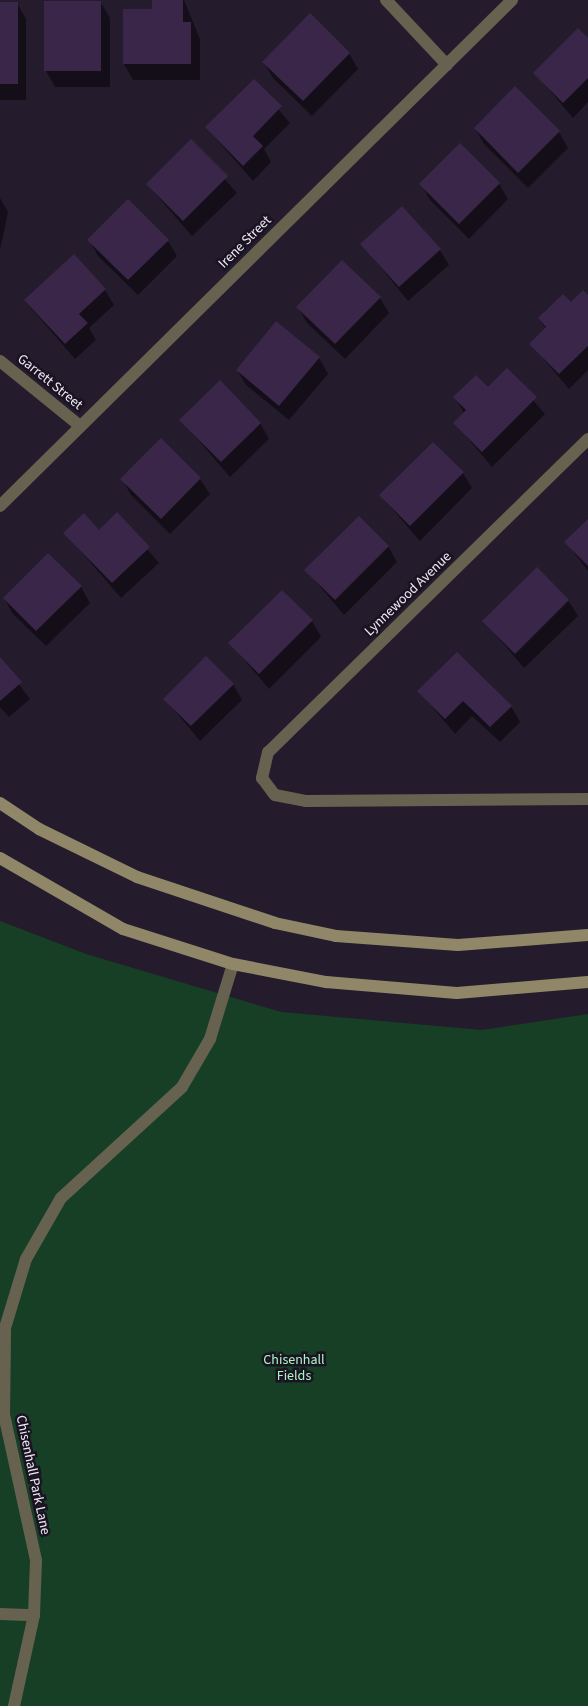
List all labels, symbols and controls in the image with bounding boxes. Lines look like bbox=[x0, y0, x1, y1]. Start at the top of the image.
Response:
street label: Irene Street bbox=[215, 212, 275, 272]
street label: Garrett Street bbox=[14, 351, 86, 413]
street label: Lynnewood Avenue bbox=[361, 548, 455, 640]
park label: Chisenhall Fields bbox=[263, 1352, 325, 1384]
street label: Chisenhall Park Lane bbox=[12, 1414, 54, 1536]

